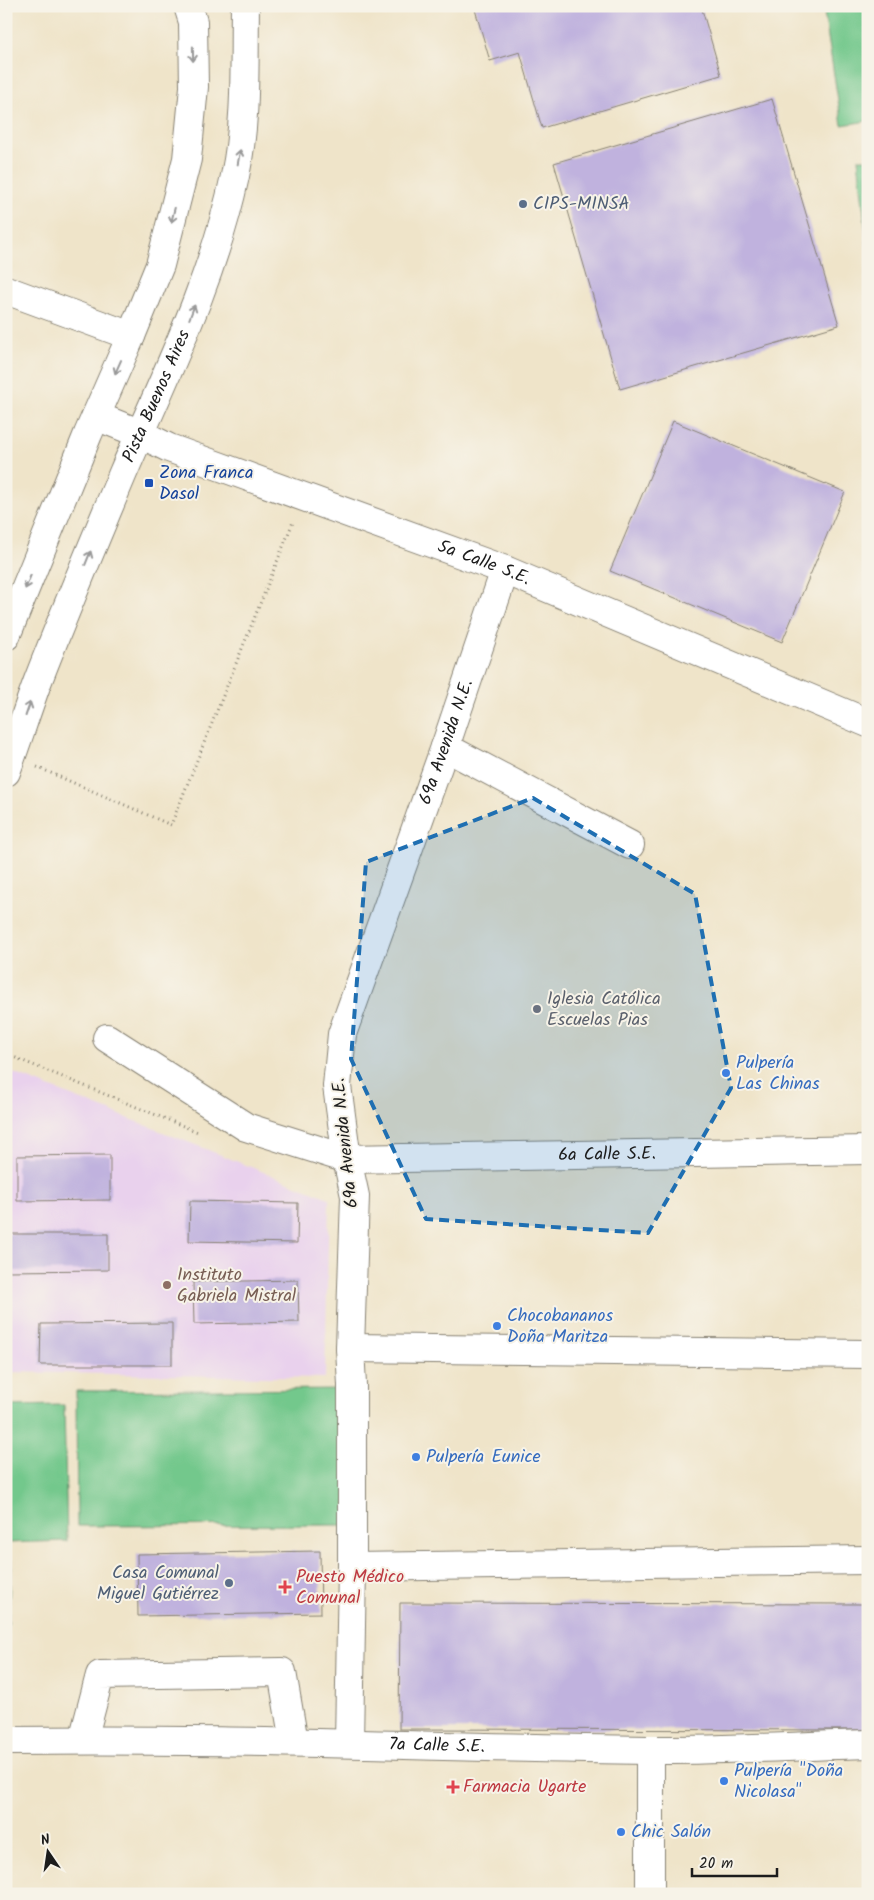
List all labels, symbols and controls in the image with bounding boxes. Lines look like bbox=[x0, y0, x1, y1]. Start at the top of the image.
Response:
one-way arrow bbox=[188, 46, 198, 62]
one-way arrow bbox=[234, 149, 244, 165]
place label: CIPS-MINSA bbox=[533, 190, 629, 219]
marker: CIPS-MINSA bbox=[517, 198, 529, 210]
one-way arrow bbox=[168, 206, 177, 222]
one-way arrow bbox=[188, 305, 197, 320]
street label: Pista Buenos Aires bbox=[115, 325, 198, 467]
one-way arrow bbox=[112, 359, 122, 374]
place label: Zona Franca Dasol bbox=[159, 459, 253, 509]
marker: Zona Franca Dasol bbox=[143, 477, 155, 489]
street label: 5a Calle S.E. bbox=[433, 532, 535, 594]
one-way arrow bbox=[84, 551, 94, 566]
one-way arrow bbox=[23, 574, 32, 589]
street label: 69a Avenida N.E. bbox=[411, 675, 481, 809]
one-way arrow bbox=[24, 702, 33, 718]
place label: Iglesia Católica Escuelas Pias bbox=[547, 985, 661, 1035]
marker: Iglesia Católica Escuelas Pias bbox=[531, 1003, 543, 1015]
place label: Pulpería Las Chinas bbox=[736, 1049, 820, 1099]
marker: Pulpería Las Chinas bbox=[720, 1067, 732, 1079]
street label: 69a Avenida N.E. bbox=[325, 1076, 367, 1210]
street label: 6a Calle S.E. bbox=[558, 1139, 656, 1170]
place label: Instituto Gabriela Mistral bbox=[177, 1261, 297, 1311]
marker: Instituto Gabriela Mistral bbox=[161, 1279, 173, 1291]
place label: Chocobananos Doña Maritza bbox=[507, 1302, 613, 1352]
marker: Chocobananos Doña Maritza bbox=[491, 1320, 503, 1332]
place label: Pulpería Eunice bbox=[426, 1443, 541, 1472]
marker: Pulpería Eunice bbox=[410, 1451, 422, 1463]
place label: Casa Comunal Miguel Gutiérrez bbox=[97, 1559, 220, 1609]
place label: Puesto Médico Comunal bbox=[296, 1563, 404, 1613]
marker: Casa Comunal Miguel Gutiérrez bbox=[223, 1577, 235, 1589]
marker: Puesto Médico Comunal bbox=[278, 1580, 292, 1594]
street label: 7a Calle S.E. bbox=[389, 1730, 485, 1761]
place label: Pulpería "Doña Nicolasa" bbox=[734, 1757, 843, 1807]
place label: Farmacia Ugarte bbox=[463, 1773, 586, 1802]
marker: Pulpería "Doña Nicolasa" bbox=[718, 1775, 730, 1787]
marker: Farmacia Ugarte bbox=[447, 1781, 459, 1793]
place label: Chic Salón bbox=[631, 1818, 711, 1847]
marker: Chic Salón bbox=[615, 1826, 627, 1838]
north arrow bbox=[22, 1828, 72, 1878]
text: N bbox=[39, 1829, 52, 1852]
scale bar bbox=[692, 1845, 776, 1877]
text: 20 m bbox=[699, 1852, 733, 1876]

